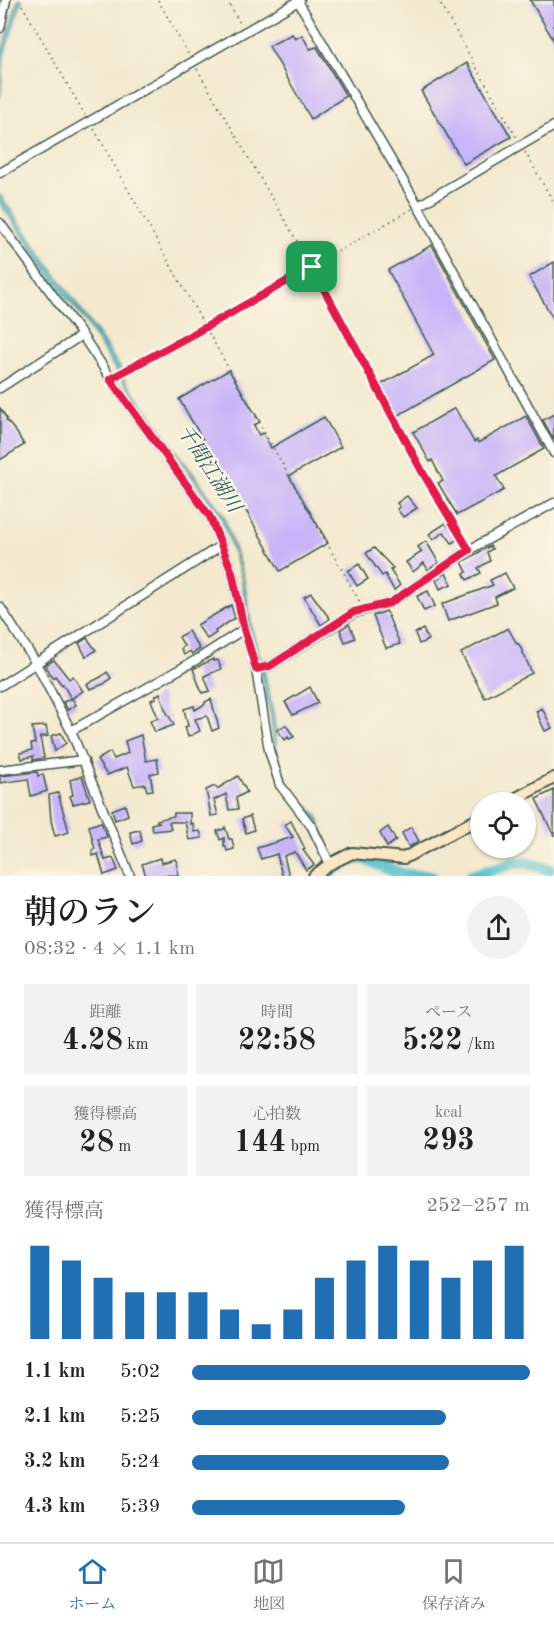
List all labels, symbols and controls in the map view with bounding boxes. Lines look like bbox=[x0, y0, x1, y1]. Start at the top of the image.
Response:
pin bbox=[286, 241, 337, 292]
icon: arrive bbox=[295, 250, 328, 283]
water label: 千間江湖川 bbox=[173, 421, 247, 518]
map controls bbox=[470, 792, 536, 858]
button: locate bbox=[470, 792, 536, 858]
button: share bbox=[467, 896, 530, 959]
text: 朝のラン bbox=[24, 898, 156, 931]
text: 08:32 · 4 × 1.1 km bbox=[24, 939, 195, 959]
text: 距離 bbox=[89, 1005, 121, 1021]
text: 時間 bbox=[261, 1005, 293, 1021]
text: ペース bbox=[425, 1005, 472, 1021]
text: 4.28 bbox=[62, 1026, 123, 1056]
text: 22:58 bbox=[238, 1026, 316, 1056]
text: 5:22 bbox=[402, 1026, 463, 1056]
text: km bbox=[123, 1037, 148, 1053]
text: /km bbox=[463, 1037, 495, 1053]
text: kcal bbox=[435, 1105, 462, 1121]
text: 獲得標高 bbox=[73, 1107, 137, 1123]
text: 心拍数 bbox=[253, 1107, 301, 1123]
text: 293 bbox=[423, 1126, 475, 1156]
text: 28 bbox=[79, 1128, 114, 1158]
text: 144 bbox=[234, 1128, 286, 1158]
text: m bbox=[114, 1139, 131, 1155]
text: bpm bbox=[286, 1139, 320, 1155]
text: 252–257 m bbox=[427, 1196, 530, 1216]
text: 獲得標高 bbox=[24, 1202, 104, 1222]
text: 1.1 km bbox=[24, 1362, 86, 1382]
text: 5:02 bbox=[120, 1362, 160, 1382]
text: 2.1 km bbox=[24, 1407, 86, 1427]
text: 5:25 bbox=[120, 1407, 160, 1427]
text: 3.2 km bbox=[24, 1452, 86, 1472]
text: 5:24 bbox=[120, 1452, 160, 1472]
text: 4.3 km bbox=[24, 1497, 86, 1517]
text: 5:39 bbox=[120, 1497, 160, 1517]
tab: ホーム bbox=[68, 1555, 116, 1615]
tab: 地図 bbox=[252, 1555, 285, 1615]
tab: 保存済み bbox=[422, 1555, 486, 1615]

